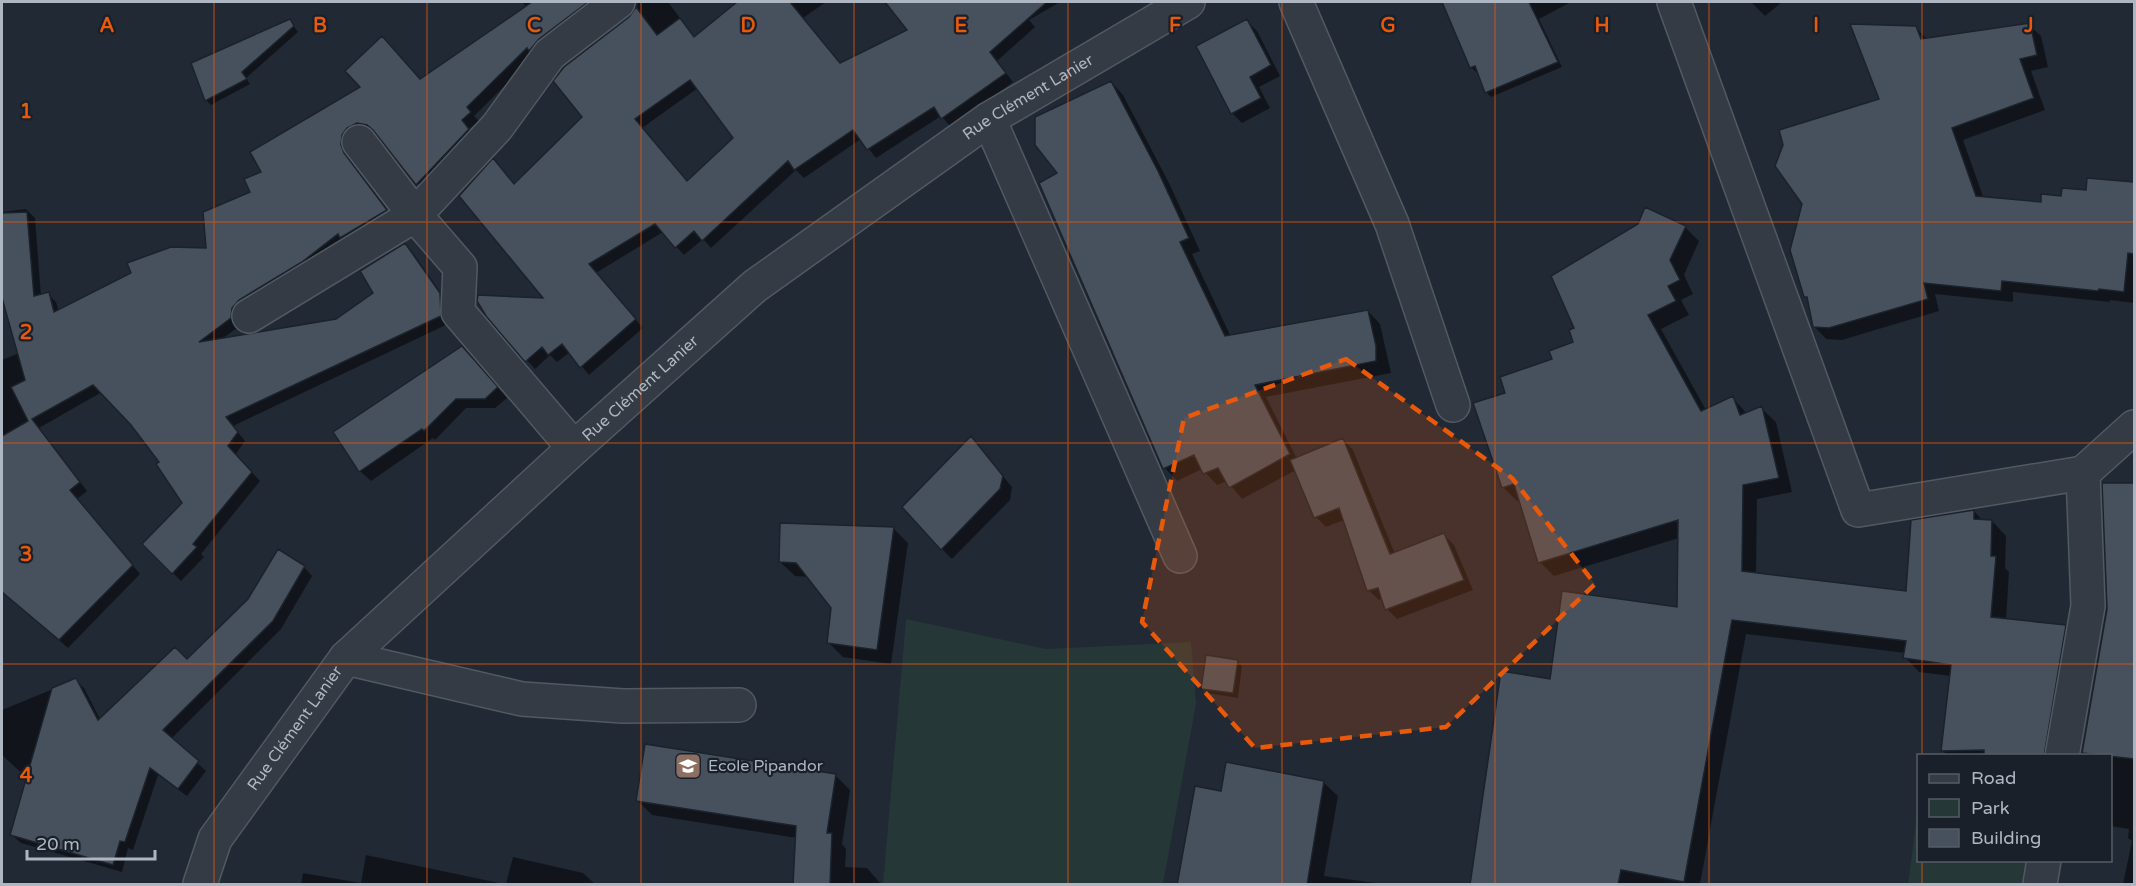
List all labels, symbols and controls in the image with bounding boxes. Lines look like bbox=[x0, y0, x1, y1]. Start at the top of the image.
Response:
text: A bbox=[100, 14, 115, 38]
text: B bbox=[313, 14, 327, 38]
text: C bbox=[527, 14, 541, 38]
text: D bbox=[740, 14, 756, 38]
text: E bbox=[955, 14, 968, 38]
text: F bbox=[1169, 14, 1181, 38]
text: G bbox=[1380, 14, 1396, 38]
text: H bbox=[1594, 14, 1610, 38]
text: I bbox=[1813, 14, 1819, 38]
text: J bbox=[2023, 14, 2034, 38]
street label: Rue Clément Lanier bbox=[959, 49, 1098, 145]
text: 1 bbox=[20, 100, 32, 124]
text: 2 bbox=[20, 321, 32, 345]
street label: Rue Clément Lanier bbox=[578, 331, 703, 446]
text: 3 bbox=[20, 543, 32, 567]
street label: Rue Clément Lanier bbox=[243, 661, 347, 795]
school or university icon: Ecole Pipandor bbox=[673, 751, 703, 781]
legend bbox=[1917, 754, 2112, 862]
place label: Ecole Pipandor bbox=[708, 756, 824, 776]
text: 4 bbox=[20, 764, 33, 788]
text: Road bbox=[1971, 767, 2016, 789]
text: Park bbox=[1971, 797, 2010, 819]
scale bar bbox=[27, 823, 154, 861]
text: Building bbox=[1971, 827, 2041, 849]
text: 20 m bbox=[36, 833, 80, 855]

